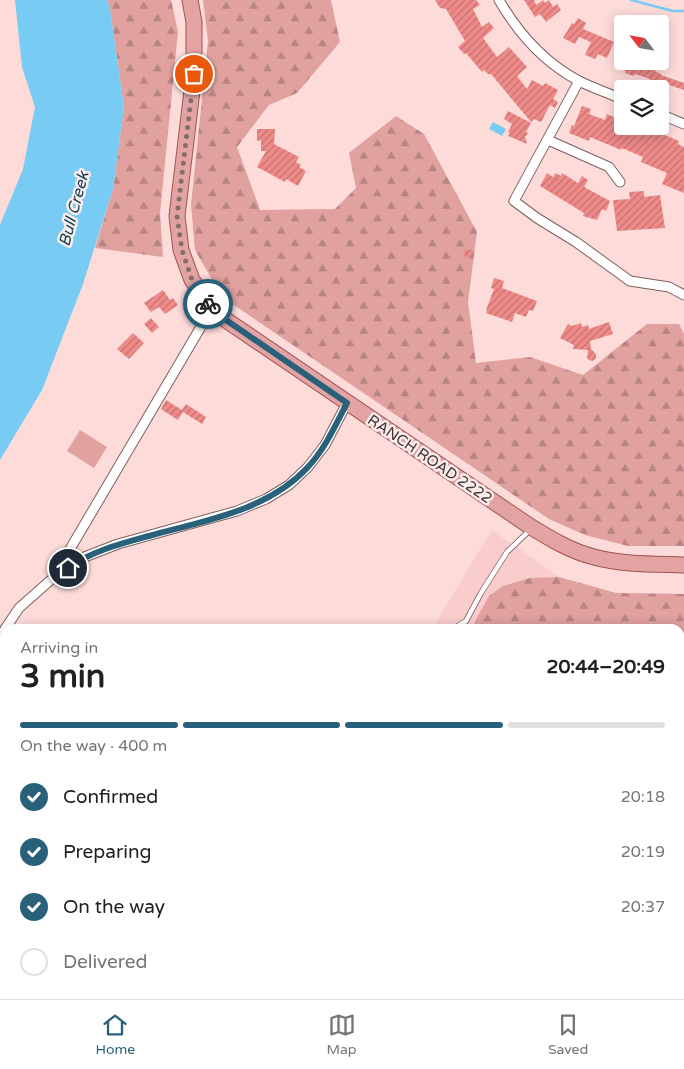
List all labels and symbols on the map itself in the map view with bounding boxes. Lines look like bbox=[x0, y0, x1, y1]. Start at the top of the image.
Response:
north arrow bbox=[614, 15, 669, 70]
pin bbox=[173, 53, 215, 95]
water label: Bull Creek bbox=[54, 168, 94, 249]
courier bbox=[183, 279, 233, 329]
street label: RANCH ROAD 2222 bbox=[364, 411, 496, 507]
pin bbox=[47, 547, 89, 589]

